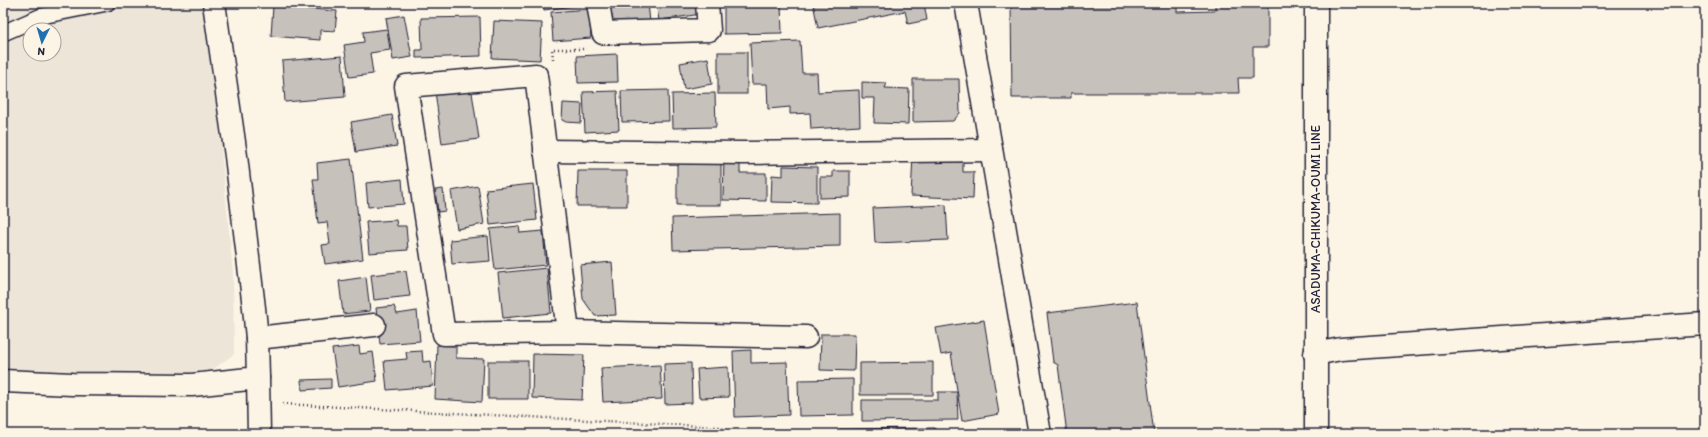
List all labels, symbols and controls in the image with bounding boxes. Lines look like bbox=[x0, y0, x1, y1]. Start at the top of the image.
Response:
north arrow bbox=[22, 22, 62, 62]
text: N bbox=[37, 45, 45, 58]
street label: ASADUMA-CHIKUMA-OUMI LINE bbox=[1308, 125, 1323, 313]

